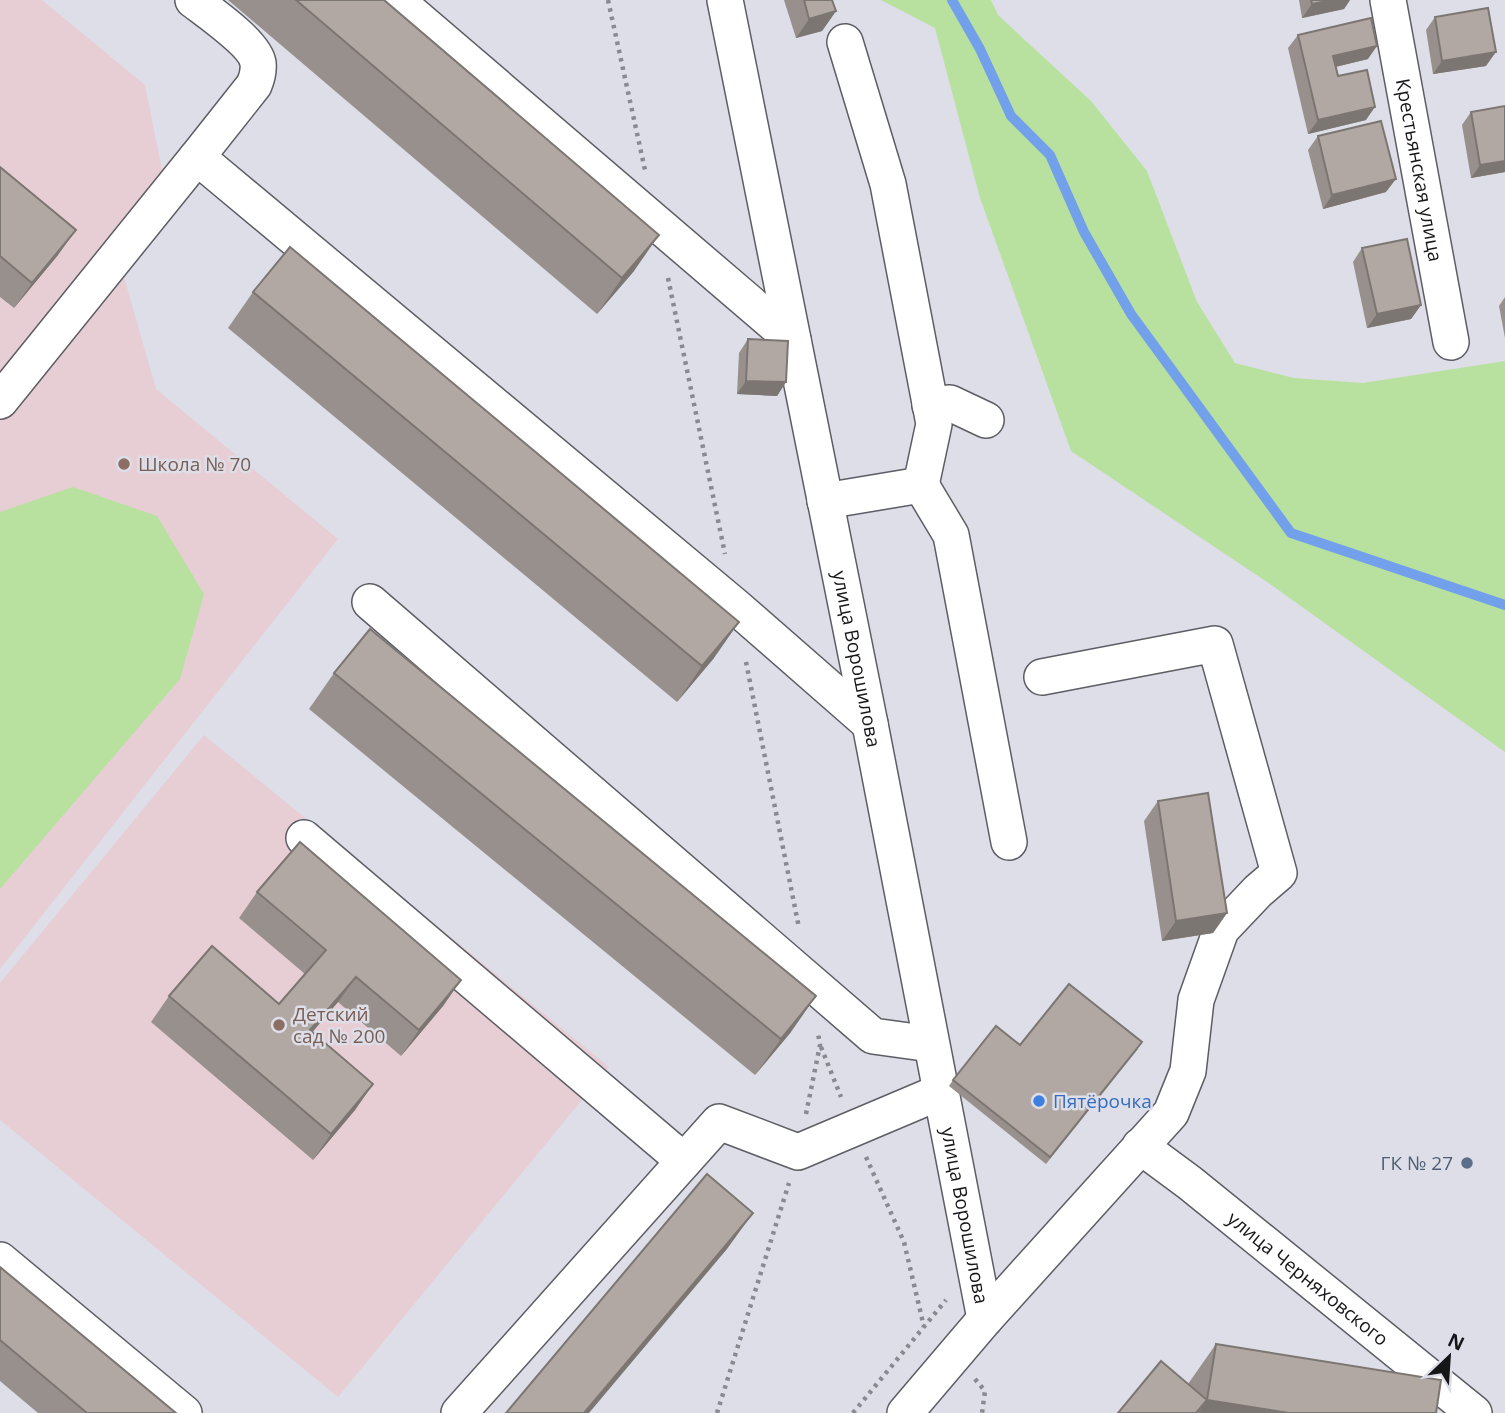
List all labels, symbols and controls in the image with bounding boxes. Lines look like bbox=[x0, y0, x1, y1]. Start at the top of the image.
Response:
street label: Крестьянская улица bbox=[1390, 76, 1449, 264]
place label: Школа № 70 bbox=[138, 451, 251, 477]
marker: Школа № 70 bbox=[116, 456, 132, 472]
street label: улица Ворошилова bbox=[827, 568, 887, 749]
place label: Детский сад № 200 bbox=[293, 1001, 385, 1049]
marker: Детский сад № 200 bbox=[271, 1017, 287, 1033]
place label: Пятёрочка bbox=[1053, 1088, 1152, 1114]
marker: Пятёрочка bbox=[1031, 1093, 1047, 1109]
street label: улица Ворошилова bbox=[935, 1125, 995, 1306]
place label: ГК № 27 bbox=[1381, 1150, 1453, 1176]
marker: ГК № 27 bbox=[1459, 1155, 1475, 1171]
street label: улица Черняховского bbox=[1222, 1205, 1394, 1352]
north arrow bbox=[1414, 1322, 1484, 1392]
text: N bbox=[1444, 1327, 1469, 1357]

